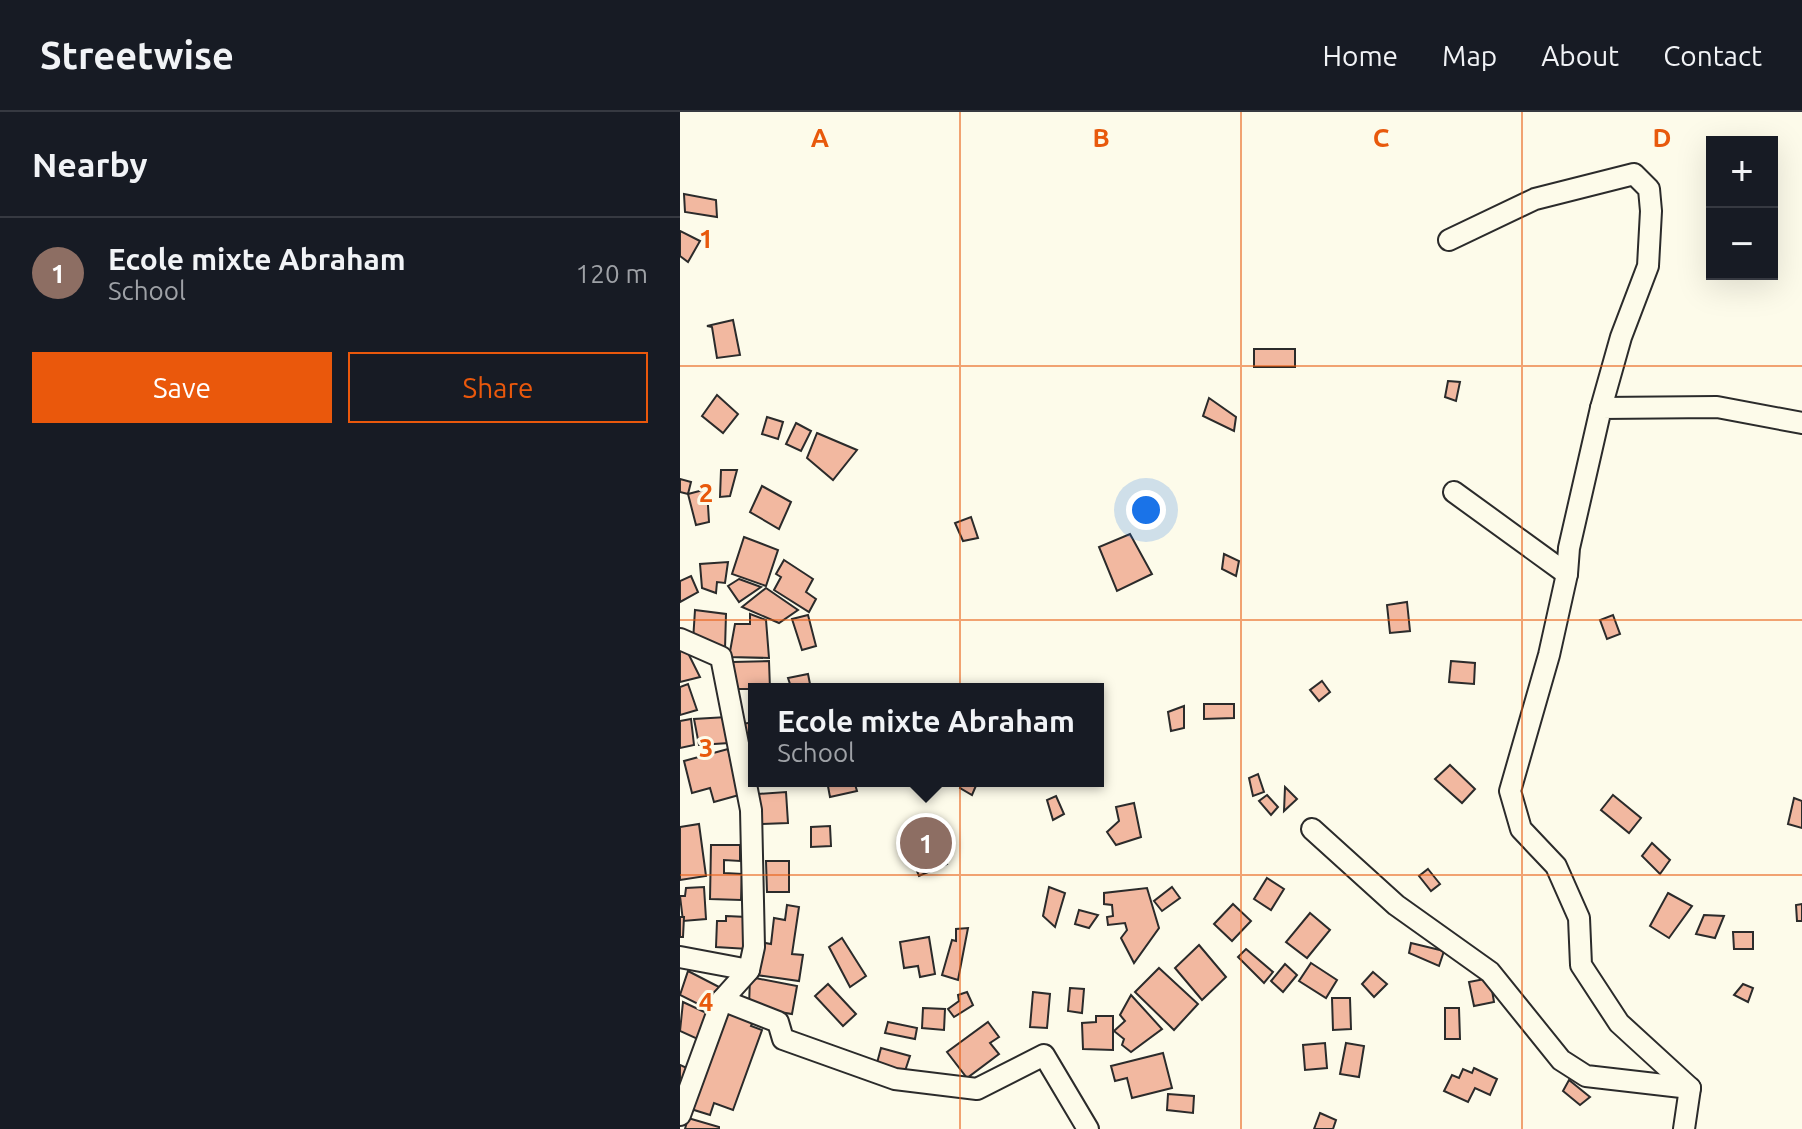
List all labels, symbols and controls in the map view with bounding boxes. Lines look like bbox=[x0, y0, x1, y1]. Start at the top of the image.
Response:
text: Streetwise bbox=[40, 34, 234, 76]
text: Home bbox=[1323, 40, 1398, 71]
text: Map bbox=[1442, 40, 1497, 71]
text: About bbox=[1541, 40, 1619, 71]
text: Contact bbox=[1663, 40, 1762, 71]
text: A bbox=[811, 123, 830, 152]
text: B bbox=[1092, 123, 1110, 152]
text: C bbox=[1373, 123, 1390, 152]
text: D bbox=[1653, 123, 1671, 152]
map controls bbox=[1706, 136, 1778, 280]
button: + bbox=[1706, 136, 1778, 208]
text: Nearby bbox=[32, 145, 147, 183]
button: − bbox=[1706, 208, 1778, 280]
text: 1 bbox=[699, 224, 713, 253]
text: Ecole mixte Abraham bbox=[108, 242, 406, 276]
text: 1 bbox=[51, 259, 65, 288]
text: 120 m bbox=[576, 259, 648, 288]
text: School bbox=[108, 276, 186, 305]
button: Save bbox=[32, 352, 332, 423]
button: Share bbox=[348, 352, 648, 423]
text: 2 bbox=[699, 478, 713, 507]
your location bbox=[1126, 490, 1166, 530]
popup bbox=[748, 683, 1104, 787]
text: Ecole mixte Abraham bbox=[777, 704, 1075, 738]
text: 3 bbox=[699, 733, 713, 762]
text: School bbox=[777, 738, 855, 767]
pin: 1 bbox=[900, 813, 952, 873]
text: 4 bbox=[699, 987, 713, 1016]

